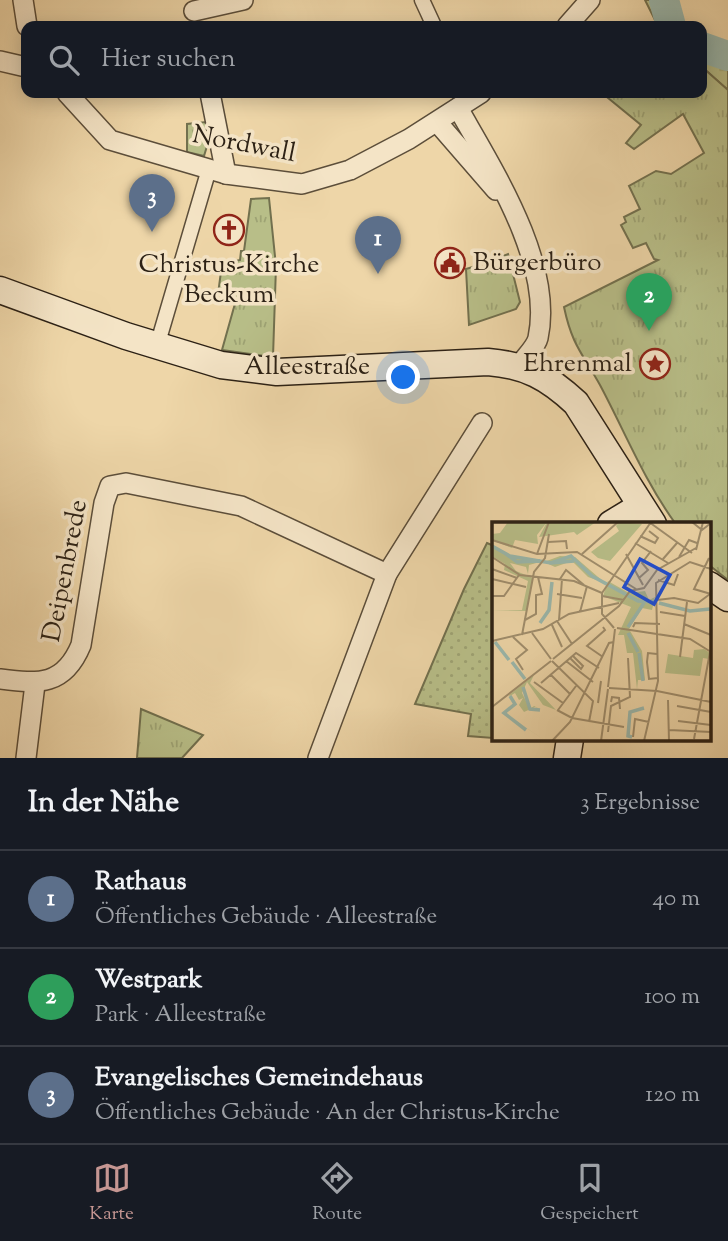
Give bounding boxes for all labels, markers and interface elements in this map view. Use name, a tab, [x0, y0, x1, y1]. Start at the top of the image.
search box	[21, 21, 707, 98]
icon: search	[45, 41, 83, 79]
text: Hier suchen	[101, 41, 236, 78]
street label: Nordwall	[189, 117, 299, 173]
pin: 3	[129, 174, 175, 232]
church icon: Christus-Kirche Beckum	[212, 213, 246, 247]
pin: 1	[355, 216, 401, 274]
place label: Bürgerbüro	[473, 245, 601, 282]
public building icon: Bürgerbüro	[433, 246, 467, 280]
place label: Christus-Kirche Beckum	[139, 247, 319, 314]
pin: 2	[626, 273, 672, 331]
place label: Ehrenmal	[523, 346, 632, 383]
place icon: Ehrenmal	[638, 347, 672, 381]
street label: Alleestraße	[244, 349, 370, 386]
your location	[386, 360, 420, 394]
street label: Deipenbrede	[34, 497, 98, 645]
inset map	[492, 522, 710, 740]
text: In der Nähe	[28, 782, 179, 825]
text: 3 Ergebnisse	[580, 787, 700, 820]
text: Rathaus	[95, 864, 186, 901]
text: 1	[47, 883, 55, 916]
text: 40 m	[653, 883, 700, 916]
text: Öffentliches Gebäude · Alleestraße	[95, 901, 437, 934]
text: Westpark	[95, 962, 202, 999]
text: 2	[46, 981, 56, 1014]
text: 100 m	[644, 981, 700, 1014]
text: Park · Alleestraße	[95, 999, 266, 1032]
text: Evangelisches Gemeindehaus	[95, 1060, 423, 1097]
text: 3	[46, 1079, 56, 1112]
text: 120 m	[645, 1079, 700, 1112]
text: Öffentliches Gebäude · An der Christus-Kirche	[95, 1097, 560, 1130]
tab: Karte	[89, 1159, 134, 1228]
tab: Route	[312, 1159, 362, 1228]
tab: Gespeichert	[540, 1159, 639, 1228]

